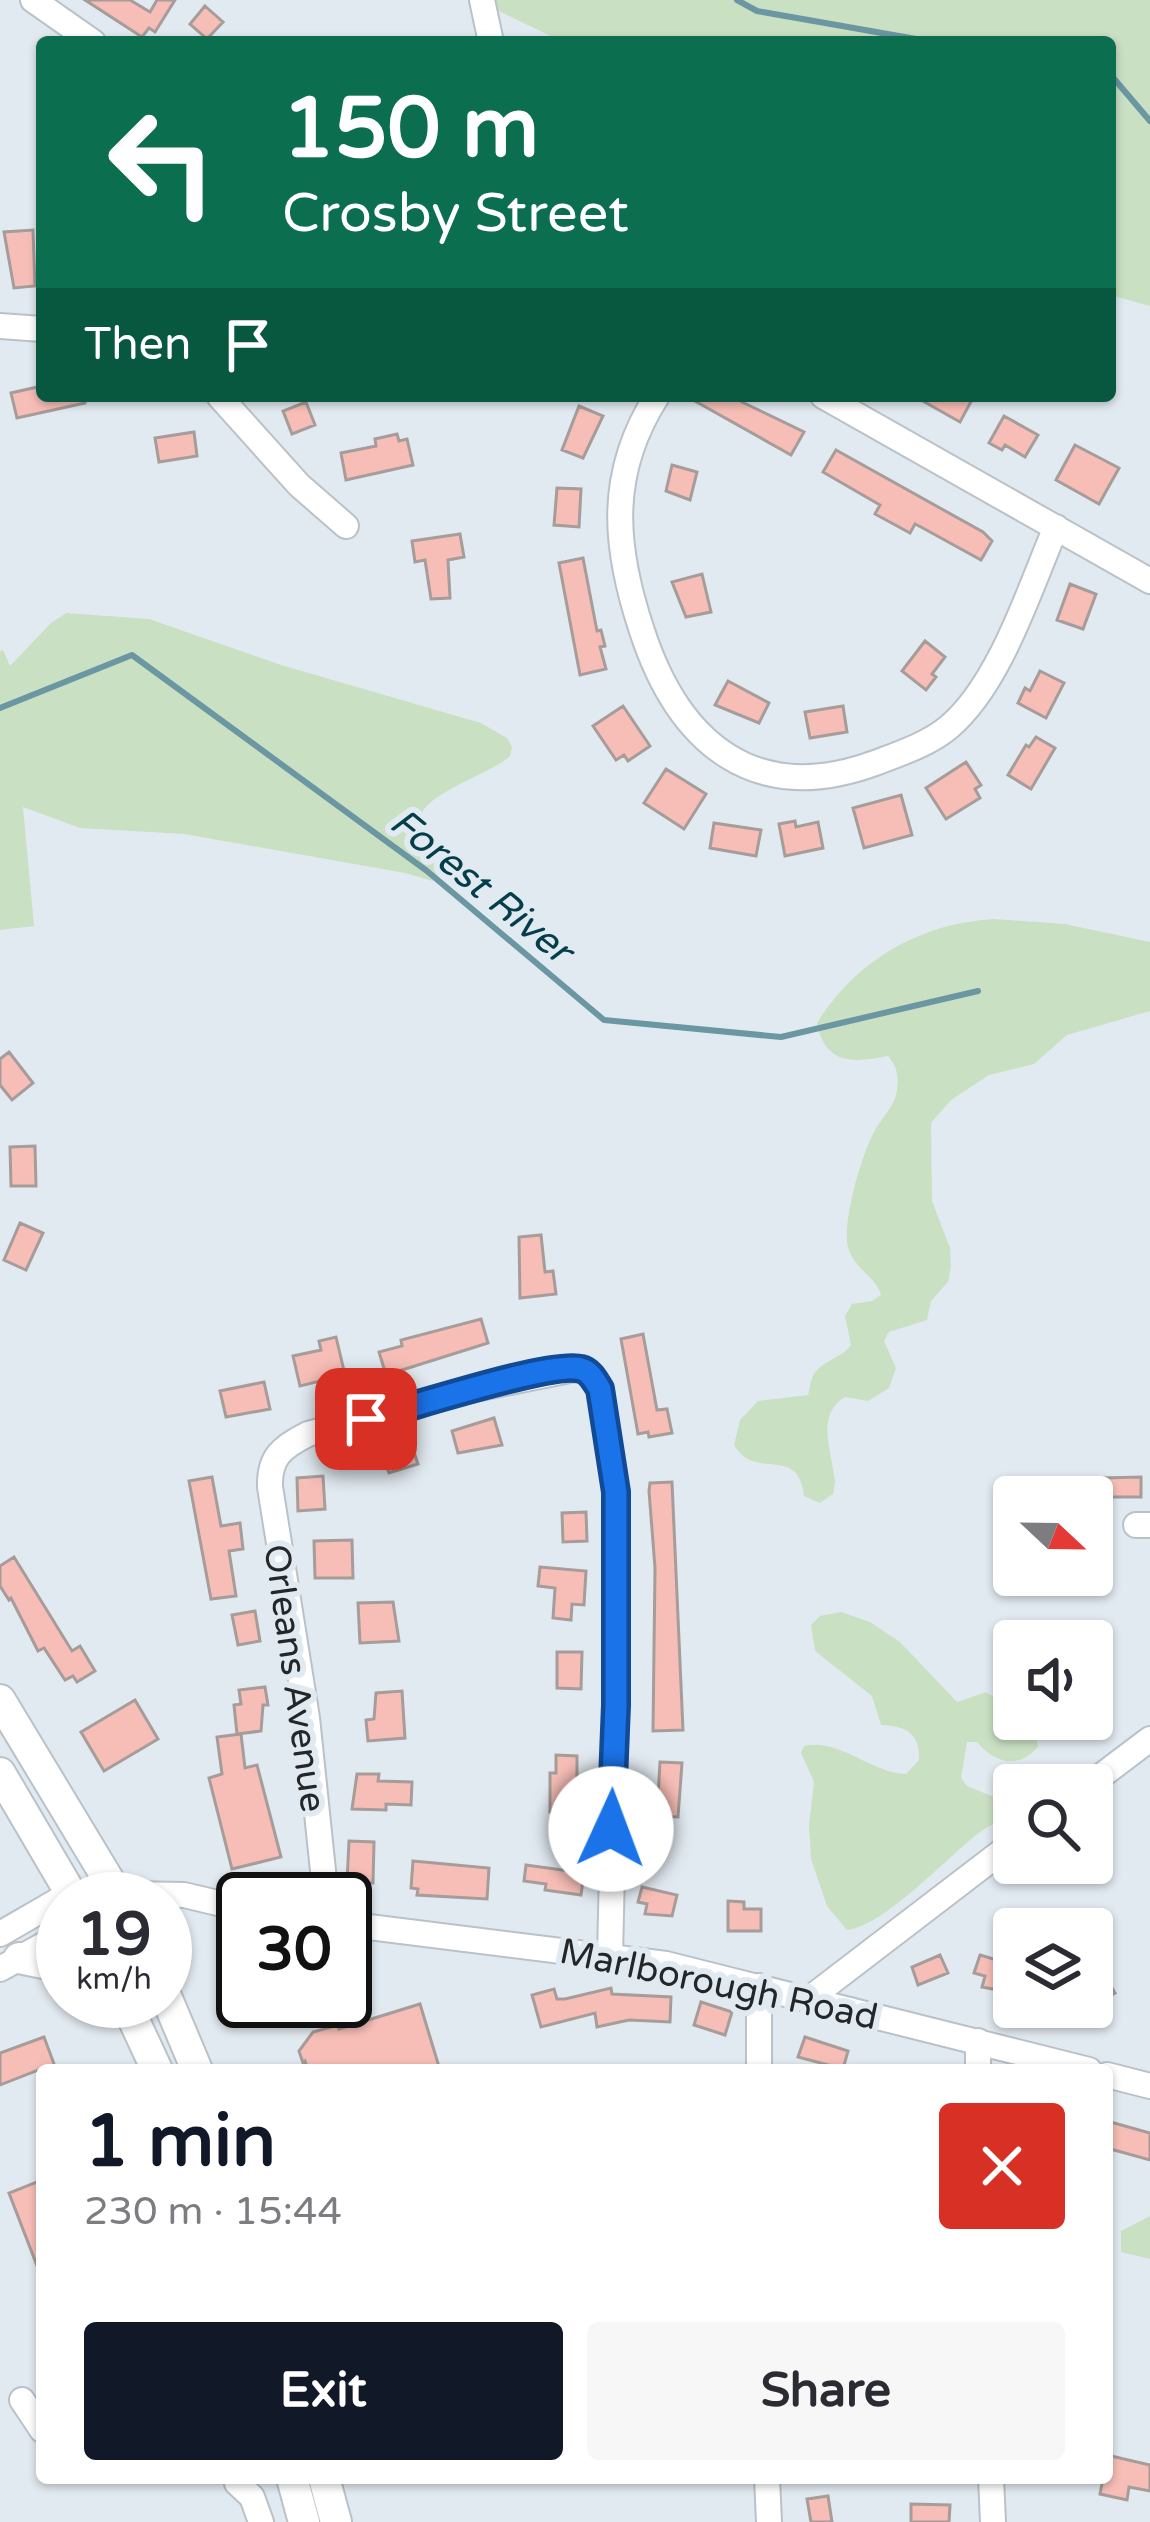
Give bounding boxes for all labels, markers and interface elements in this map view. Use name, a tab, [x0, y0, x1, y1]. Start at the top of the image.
text: 150 m	[282, 79, 539, 180]
icon: left	[84, 84, 240, 240]
text: Crosby Street	[282, 181, 629, 246]
icon: arrive	[215, 312, 281, 378]
text: Then	[84, 318, 191, 372]
water label: Forest River	[380, 798, 586, 977]
pin	[315, 1368, 417, 1470]
icon: arrive	[333, 1386, 399, 1452]
north arrow	[993, 1476, 1113, 1596]
map controls	[993, 1476, 1113, 2028]
street label: Orleans Avenue	[254, 1542, 335, 1815]
button: sound	[993, 1620, 1113, 1740]
button: search	[993, 1764, 1113, 1884]
position arrow	[548, 1766, 674, 1892]
speed limit sign: 30	[216, 1872, 372, 2028]
text: 19	[76, 1899, 152, 1971]
button: layers	[993, 1908, 1113, 2028]
street label: Marlborough Road	[556, 1930, 882, 2039]
text: km/h	[76, 1961, 152, 1998]
text: 1 min	[84, 2099, 276, 2186]
button: close	[939, 2103, 1065, 2229]
text: 230 m · 15:44	[84, 2188, 342, 2235]
button: Exit	[84, 2322, 563, 2460]
button: Share	[587, 2322, 1065, 2460]

